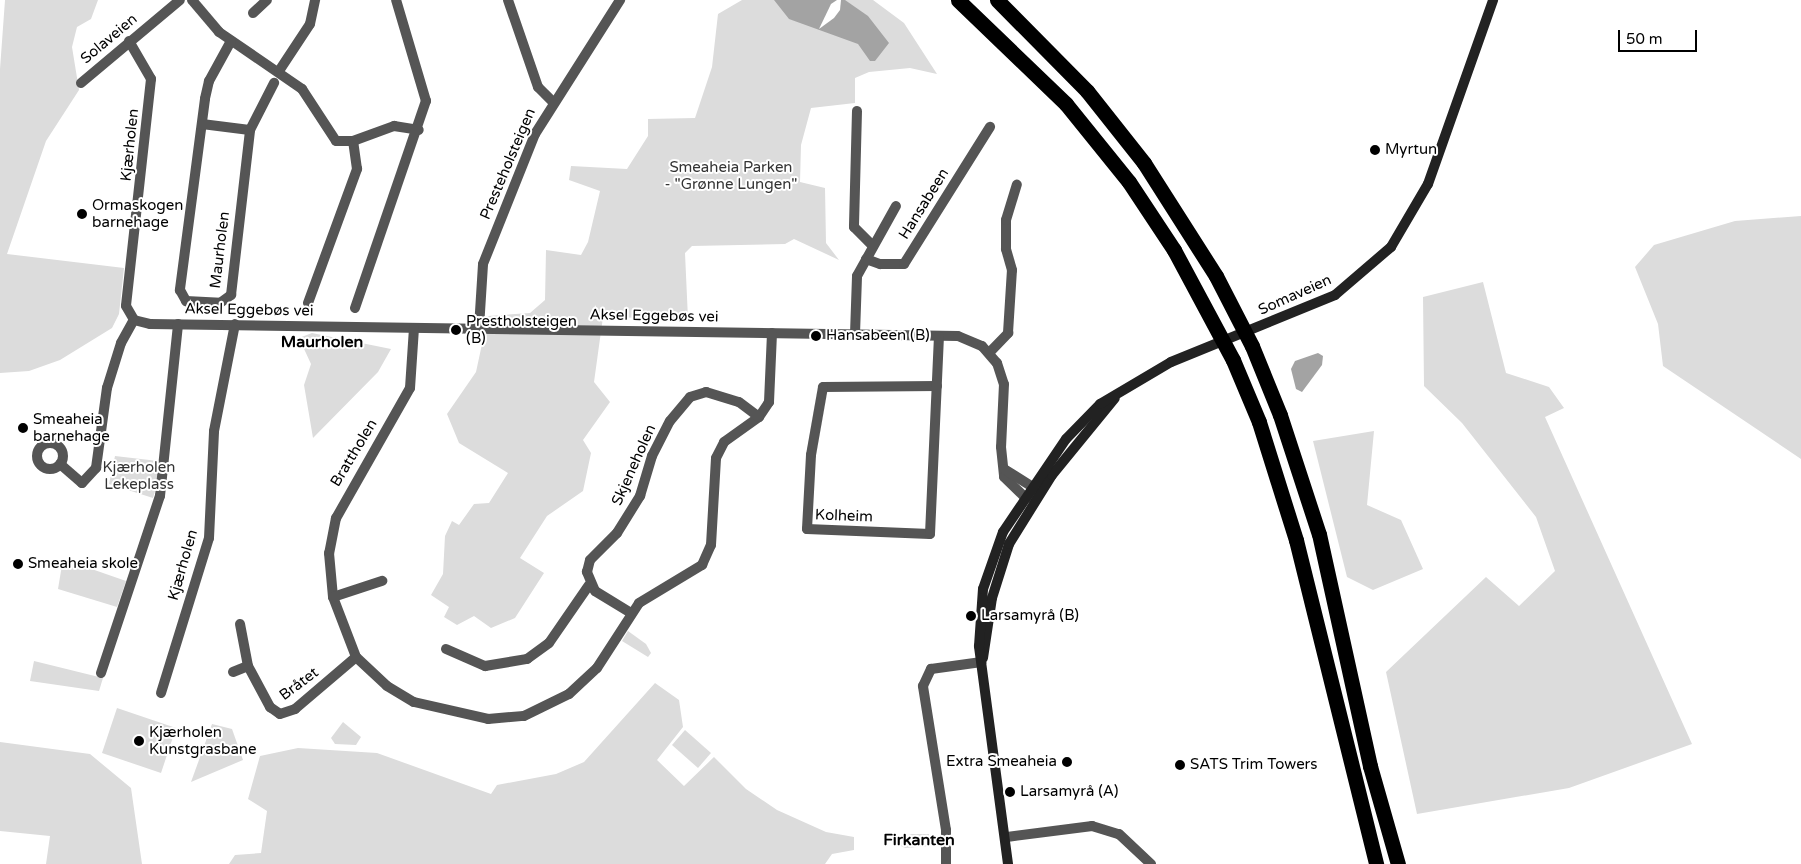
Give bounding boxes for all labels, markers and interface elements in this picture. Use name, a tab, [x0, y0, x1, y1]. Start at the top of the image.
street label: Solaveien	[77, 10, 141, 68]
scale bar	[1621, 20, 1700, 52]
text: 50 m	[1626, 30, 1663, 48]
street label: Presteholsteigen	[476, 106, 540, 222]
street label: Kjærholen	[117, 108, 143, 182]
place label: Myrtun	[1385, 141, 1437, 159]
marker: Myrtun	[1369, 144, 1381, 156]
park label: Smeaheia Parken - "Grønne Lungen"	[664, 158, 798, 193]
street label: Hansabeen	[895, 165, 953, 243]
place label: Ormaskogen barnehage	[92, 196, 183, 231]
marker: Ormaskogen barnehage	[76, 208, 88, 220]
street label: Maurholen	[206, 211, 234, 289]
street label: Somaveien	[1256, 271, 1334, 319]
street label: Aksel Eggebøs vei	[184, 300, 314, 320]
street label: Aksel Eggebøs vei	[589, 306, 719, 326]
place label: Prestholsteigen (B)	[466, 312, 577, 347]
marker: Prestholsteigen (B)	[450, 324, 462, 336]
place label: Hansabeen (B)	[826, 327, 930, 345]
marker: Hansabeen (B)	[810, 330, 822, 342]
district label: Maurholen	[281, 332, 363, 352]
place label: Smeaheia barnehage	[33, 410, 110, 445]
street label: Brattholen	[327, 416, 381, 490]
marker: Smeaheia barnehage	[17, 422, 29, 434]
street label: Skjeneholen	[608, 422, 660, 508]
park label: Kjærholen Lekeplass	[103, 458, 175, 493]
street label: Kolheim	[815, 506, 873, 526]
street label: Kjærholen	[164, 527, 202, 603]
place label: Smeaheia skole	[28, 555, 138, 573]
marker: Smeaheia skole	[12, 558, 24, 570]
place label: Larsamyrå (B)	[981, 607, 1079, 625]
marker: Larsamyrå (B)	[965, 610, 977, 622]
street label: Bråtet	[276, 664, 322, 704]
place label: Kjærholen Kunstgrasbane	[149, 723, 256, 758]
marker: Kjærholen Kunstgrasbane	[133, 735, 145, 747]
place label: Extra Smeaheia	[946, 753, 1057, 771]
marker: Extra Smeaheia	[1061, 756, 1073, 768]
place label: SATS Trim Towers	[1190, 756, 1318, 774]
marker: SATS Trim Towers	[1174, 759, 1186, 771]
place label: Larsamyrå (A)	[1020, 783, 1118, 801]
marker: Larsamyrå (A)	[1004, 786, 1016, 798]
district label: Firkanten	[883, 830, 955, 850]

